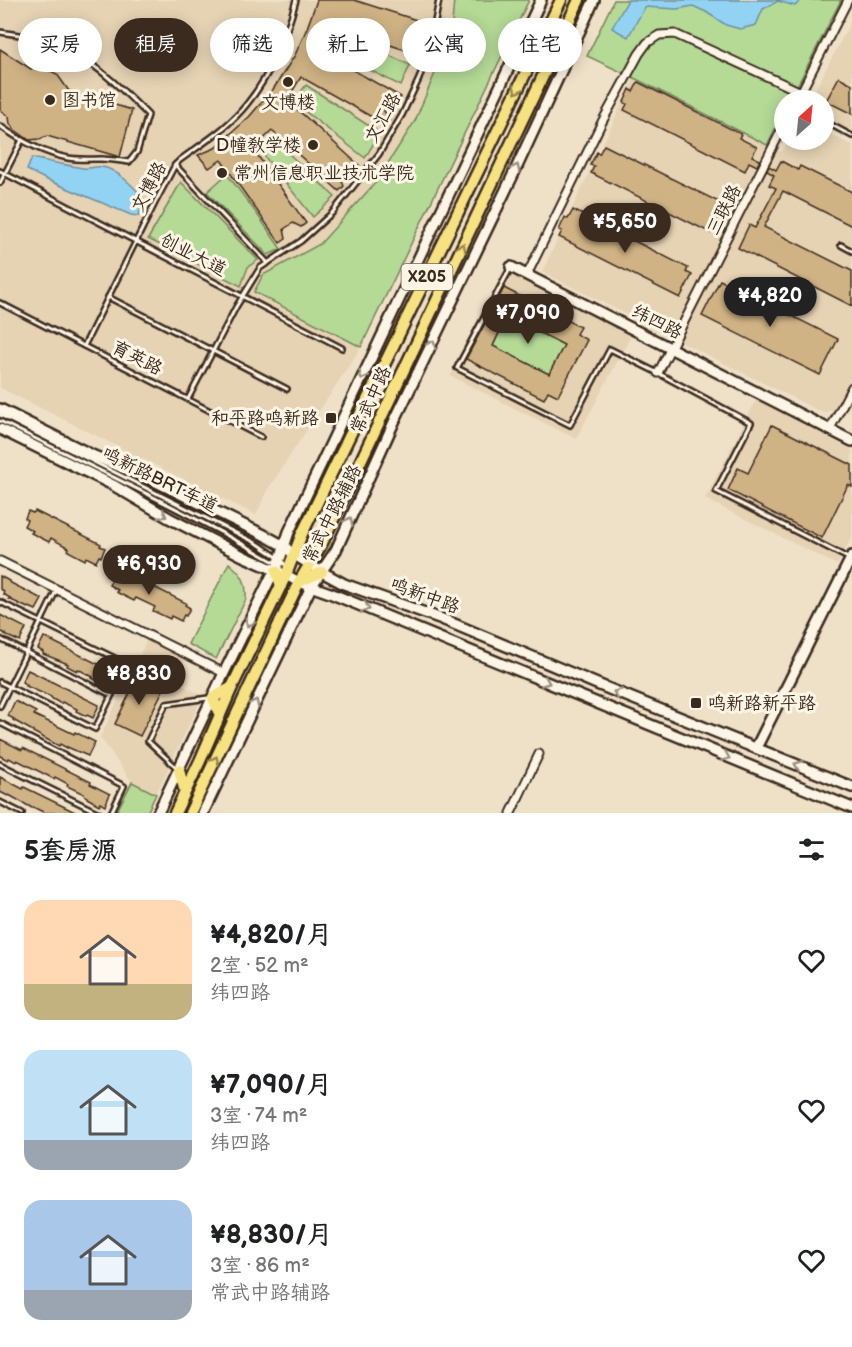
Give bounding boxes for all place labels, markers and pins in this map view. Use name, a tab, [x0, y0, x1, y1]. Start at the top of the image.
marker: 文博楼	[281, 75, 295, 89]
place label: 图书馆	[62, 90, 116, 111]
place label: 文博楼	[261, 92, 315, 113]
marker: 图书馆	[43, 93, 57, 107]
place label: D幢教学楼	[216, 135, 301, 156]
marker: D幢教学楼	[306, 138, 320, 152]
place label: 常州信息职业技术学院	[234, 163, 414, 184]
marker: 常州信息职业技术学院	[215, 166, 229, 180]
pin: ¥5,650	[576, 203, 674, 254]
pin: ¥4,820	[721, 277, 819, 328]
pin: ¥7,090	[479, 294, 577, 345]
place label: 和平路鸣新路	[211, 408, 319, 429]
marker: 和平路鸣新路	[324, 411, 338, 425]
pin: ¥6,930	[100, 545, 198, 596]
pin: ¥8,830	[90, 655, 188, 706]
place label: 鸣新路新平路	[708, 693, 816, 714]
marker: 鸣新路新平路	[689, 696, 703, 710]

